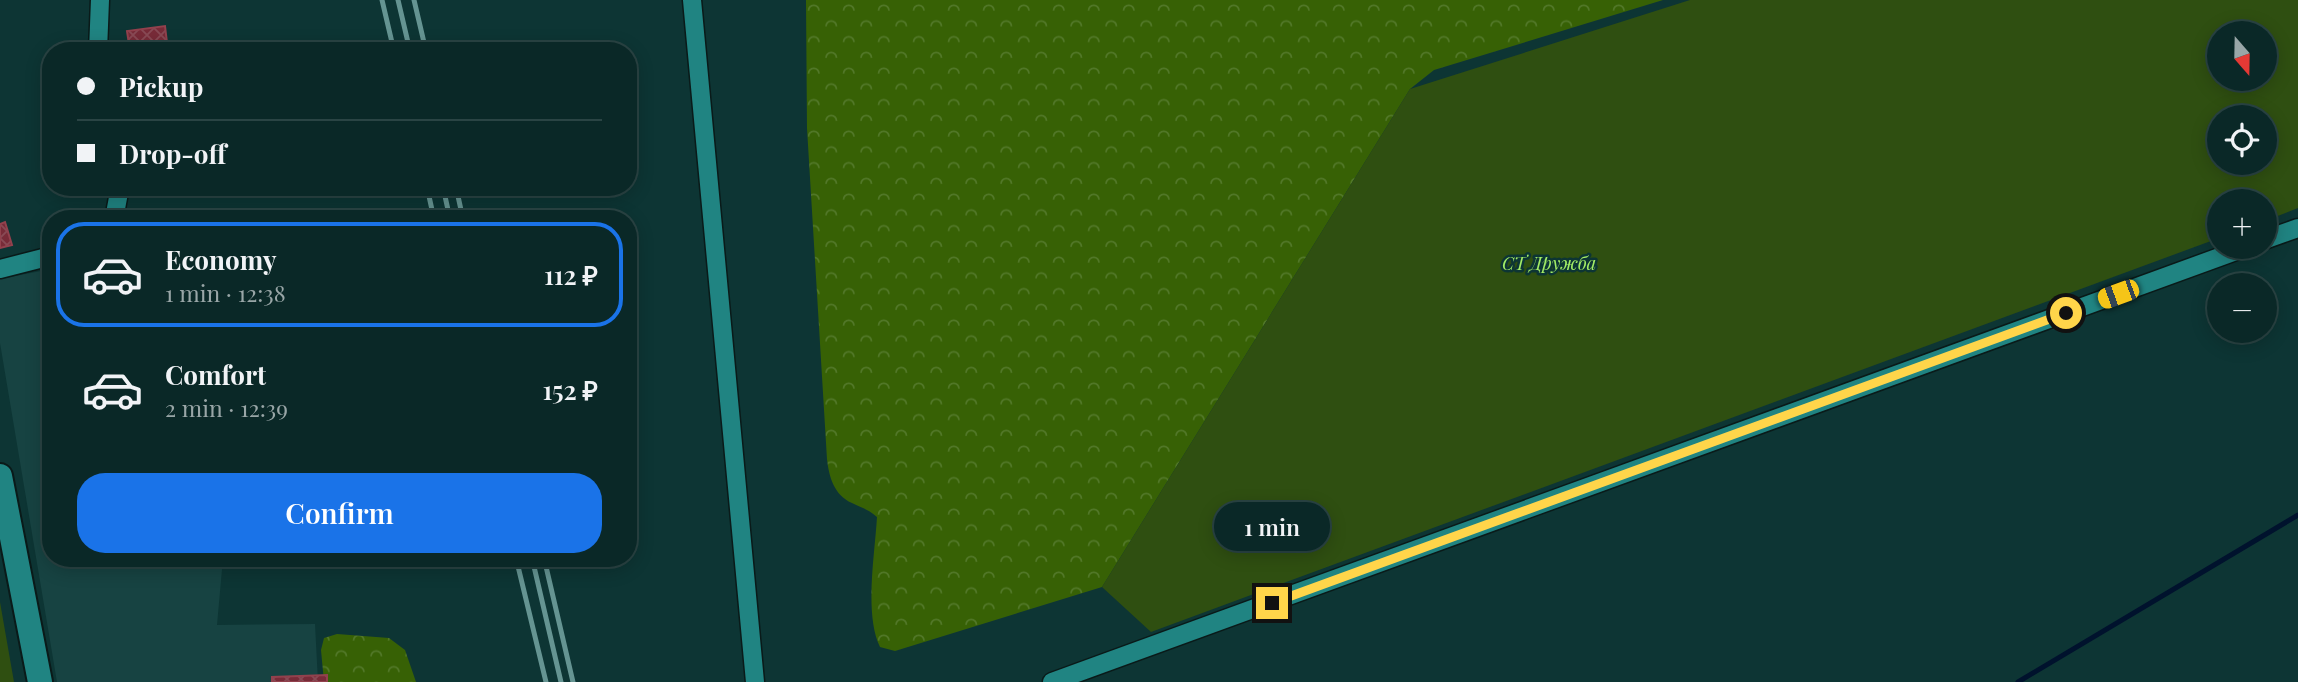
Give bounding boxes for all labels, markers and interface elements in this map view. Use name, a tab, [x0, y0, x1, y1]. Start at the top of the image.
north arrow	[2207, 21, 2277, 91]
map controls	[2207, 21, 2277, 343]
text: Pickup	[119, 69, 203, 104]
button: locate	[2207, 105, 2277, 175]
text: Drop-off	[119, 136, 226, 171]
button: +	[2207, 189, 2277, 259]
text: Economy	[165, 242, 276, 277]
icon: car	[81, 243, 144, 306]
park label: СТ Дружба	[1502, 251, 1596, 275]
text: 112 ₽	[544, 257, 598, 292]
button: −	[2207, 273, 2277, 343]
text: 1 min · 12:38	[165, 277, 286, 308]
car	[2095, 277, 2142, 311]
route start	[2050, 297, 2082, 329]
text: Comfort	[165, 357, 266, 392]
icon: car	[81, 358, 144, 421]
text: 152 ₽	[542, 372, 598, 407]
text: 2 min · 12:39	[165, 392, 288, 423]
button: Confirm	[77, 473, 602, 553]
callout: 1 min	[1214, 502, 1330, 550]
text: 1 min	[1244, 511, 1300, 542]
route end	[1256, 587, 1288, 619]

